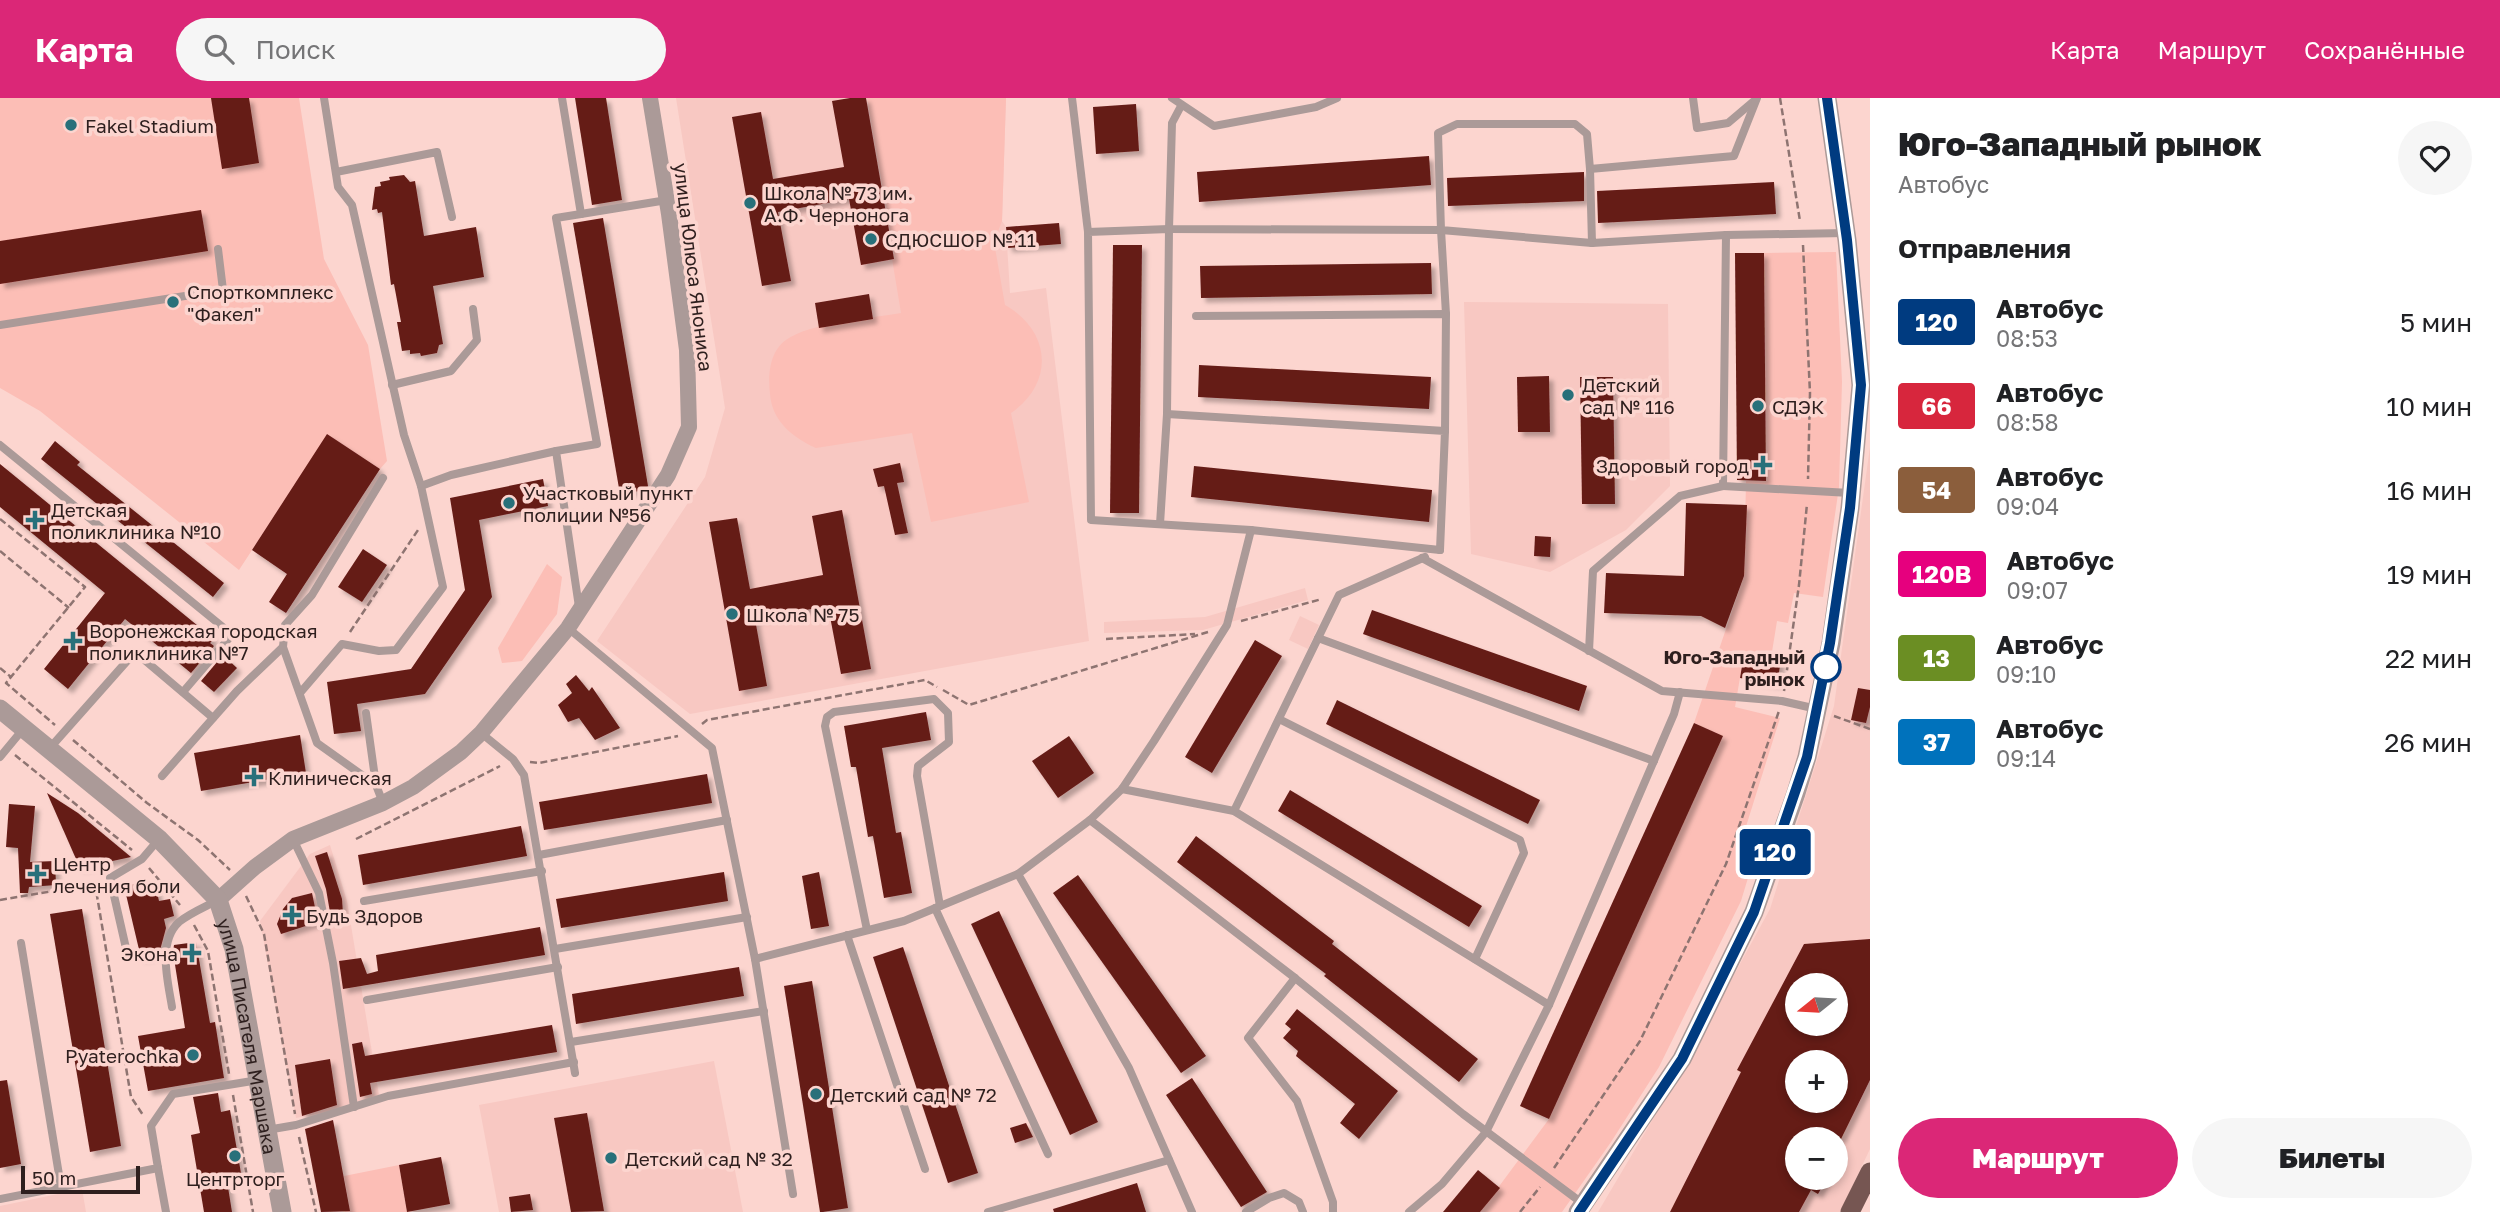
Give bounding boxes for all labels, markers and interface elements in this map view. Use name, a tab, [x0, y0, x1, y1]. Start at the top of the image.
search box	[176, 18, 666, 81]
text: Карта	[35, 30, 134, 69]
icon: search	[200, 30, 238, 68]
text: Поиск	[256, 34, 336, 65]
text: Карта	[2050, 35, 2120, 64]
text: Маршрут	[2158, 35, 2266, 64]
text: Сохранённые	[2304, 35, 2465, 64]
place label: Fakel Stadium	[85, 114, 214, 137]
marker: Fakel Stadium	[63, 117, 79, 133]
button: heart	[2398, 121, 2472, 195]
text: Юго-Западный рынок	[1898, 124, 2262, 163]
street label: улица Юлюса Янониса	[670, 161, 718, 373]
text: Автобус	[1898, 170, 1989, 198]
place label: Школа № 73 им. А.Ф. Чернонога	[764, 181, 913, 226]
marker: Школа № 73 им. А.Ф. Чернонога	[742, 195, 758, 211]
place label: СДЮСШОР № 11	[885, 228, 1036, 251]
marker: СДЮСШОР № 11	[863, 231, 879, 247]
text: Отправления	[1898, 233, 2071, 264]
place label: Спорткомплекс "Факел"	[187, 280, 334, 325]
text: Автобус	[1996, 293, 2103, 324]
marker: Спорткомплекс "Факел"	[165, 294, 181, 310]
text: 120	[1915, 307, 1958, 336]
text: 5 мин	[2400, 307, 2472, 338]
text: 08:53	[1996, 324, 2058, 352]
place label: Детский сад № 116	[1582, 373, 1675, 418]
text: Автобус	[1996, 377, 2103, 408]
marker: Детский сад № 116	[1560, 387, 1576, 403]
text: 66	[1921, 391, 1952, 420]
text: 10 мин	[2386, 391, 2472, 422]
place label: СДЭК	[1772, 395, 1824, 418]
marker: СДЭК	[1750, 398, 1766, 414]
text: 08:58	[1996, 408, 2059, 436]
place label: Здоровый город	[1596, 454, 1749, 477]
marker: Здоровый город	[1755, 457, 1771, 473]
text: Автобус	[1996, 461, 2103, 492]
text: 54	[1922, 475, 1951, 504]
text: 16 мин	[2387, 475, 2472, 506]
place label: Участковый пункт полиции №56	[523, 481, 693, 526]
text: 09:04	[1996, 492, 2059, 520]
marker: Участковый пункт полиции №56	[501, 495, 517, 511]
place label: Детская поликлиника №10	[51, 498, 222, 543]
marker: Детская поликлиника №10	[25, 510, 45, 530]
text: Автобус	[2007, 545, 2114, 576]
text: 120В	[1912, 559, 1972, 588]
text: 19 мин	[2387, 559, 2472, 590]
text: 09:07	[2007, 576, 2068, 604]
place label: Школа № 75	[746, 603, 859, 626]
marker: Школа № 75	[724, 606, 740, 622]
place label: Воронежская городская поликлиника №7	[89, 619, 318, 664]
text: Автобус	[1996, 629, 2103, 660]
marker: Воронежская городская поликлиника №7	[63, 631, 83, 651]
text: 13	[1923, 643, 1950, 672]
text: 22 мин	[2385, 643, 2472, 674]
place label: Юго-Западный рынок	[1663, 645, 1805, 690]
marker: Юго-Западный рынок	[1811, 652, 1841, 682]
text: 09:10	[1996, 660, 2057, 688]
text: Автобус	[1996, 713, 2103, 744]
text: 37	[1923, 727, 1950, 756]
text: 26 мин	[2384, 727, 2472, 758]
text: 09:14	[1996, 744, 2056, 772]
place label: Клиническая	[268, 766, 392, 789]
marker: Клиническая	[246, 769, 262, 785]
line badge: 120	[1735, 829, 1815, 875]
text: 120	[1754, 837, 1796, 866]
place label: Центр лечения боли	[53, 852, 181, 897]
marker: Центр лечения боли	[27, 864, 47, 884]
place label: Будь Здоров	[306, 904, 423, 927]
marker: Будь Здоров	[284, 907, 300, 923]
street label: улица Писателя Маршака	[213, 915, 283, 1156]
place label: Экона	[121, 942, 178, 965]
marker: Экона	[184, 945, 200, 961]
north arrow	[1785, 973, 1848, 1036]
map controls	[1785, 973, 1848, 1190]
place label: Pyaterochka	[65, 1044, 179, 1067]
marker: Pyaterochka	[185, 1047, 201, 1063]
button: +	[1785, 1050, 1848, 1113]
place label: Детский сад № 72	[830, 1083, 997, 1106]
marker: Детский сад № 72	[808, 1086, 824, 1102]
button: Маршрут	[1898, 1118, 2178, 1198]
button: Билеты	[2192, 1118, 2472, 1198]
button: −	[1785, 1127, 1848, 1190]
place label: Детский сад № 32	[625, 1147, 793, 1170]
marker: Центрторг	[227, 1148, 243, 1164]
marker: Детский сад № 32	[603, 1150, 619, 1166]
scale bar	[21, 1163, 140, 1195]
text: 50 m	[32, 1166, 76, 1189]
place label: Центрторг	[186, 1167, 285, 1190]

